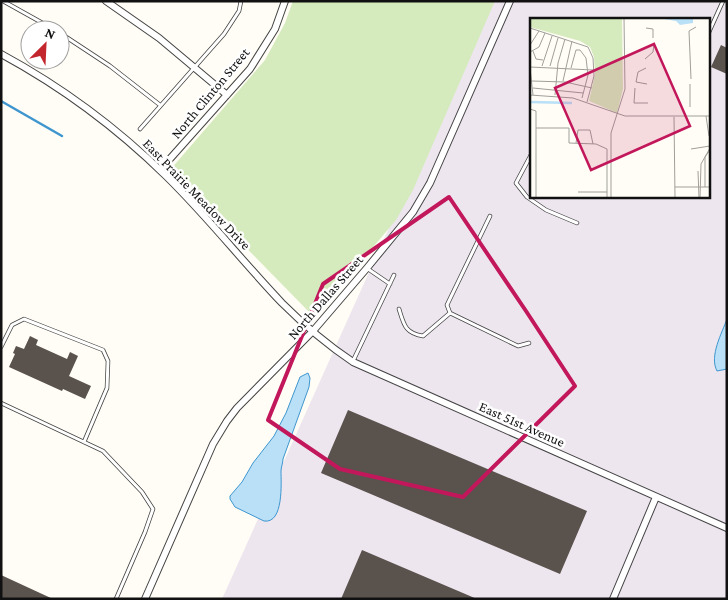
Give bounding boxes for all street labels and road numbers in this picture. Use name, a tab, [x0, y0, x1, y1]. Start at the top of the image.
street label: North Clinton Street	[167, 44, 253, 142]
street label: East Prairie Meadow Drive	[140, 135, 254, 253]
street label: North Dallas Street	[284, 251, 366, 342]
street label: East 51st Avenue	[477, 398, 567, 450]

